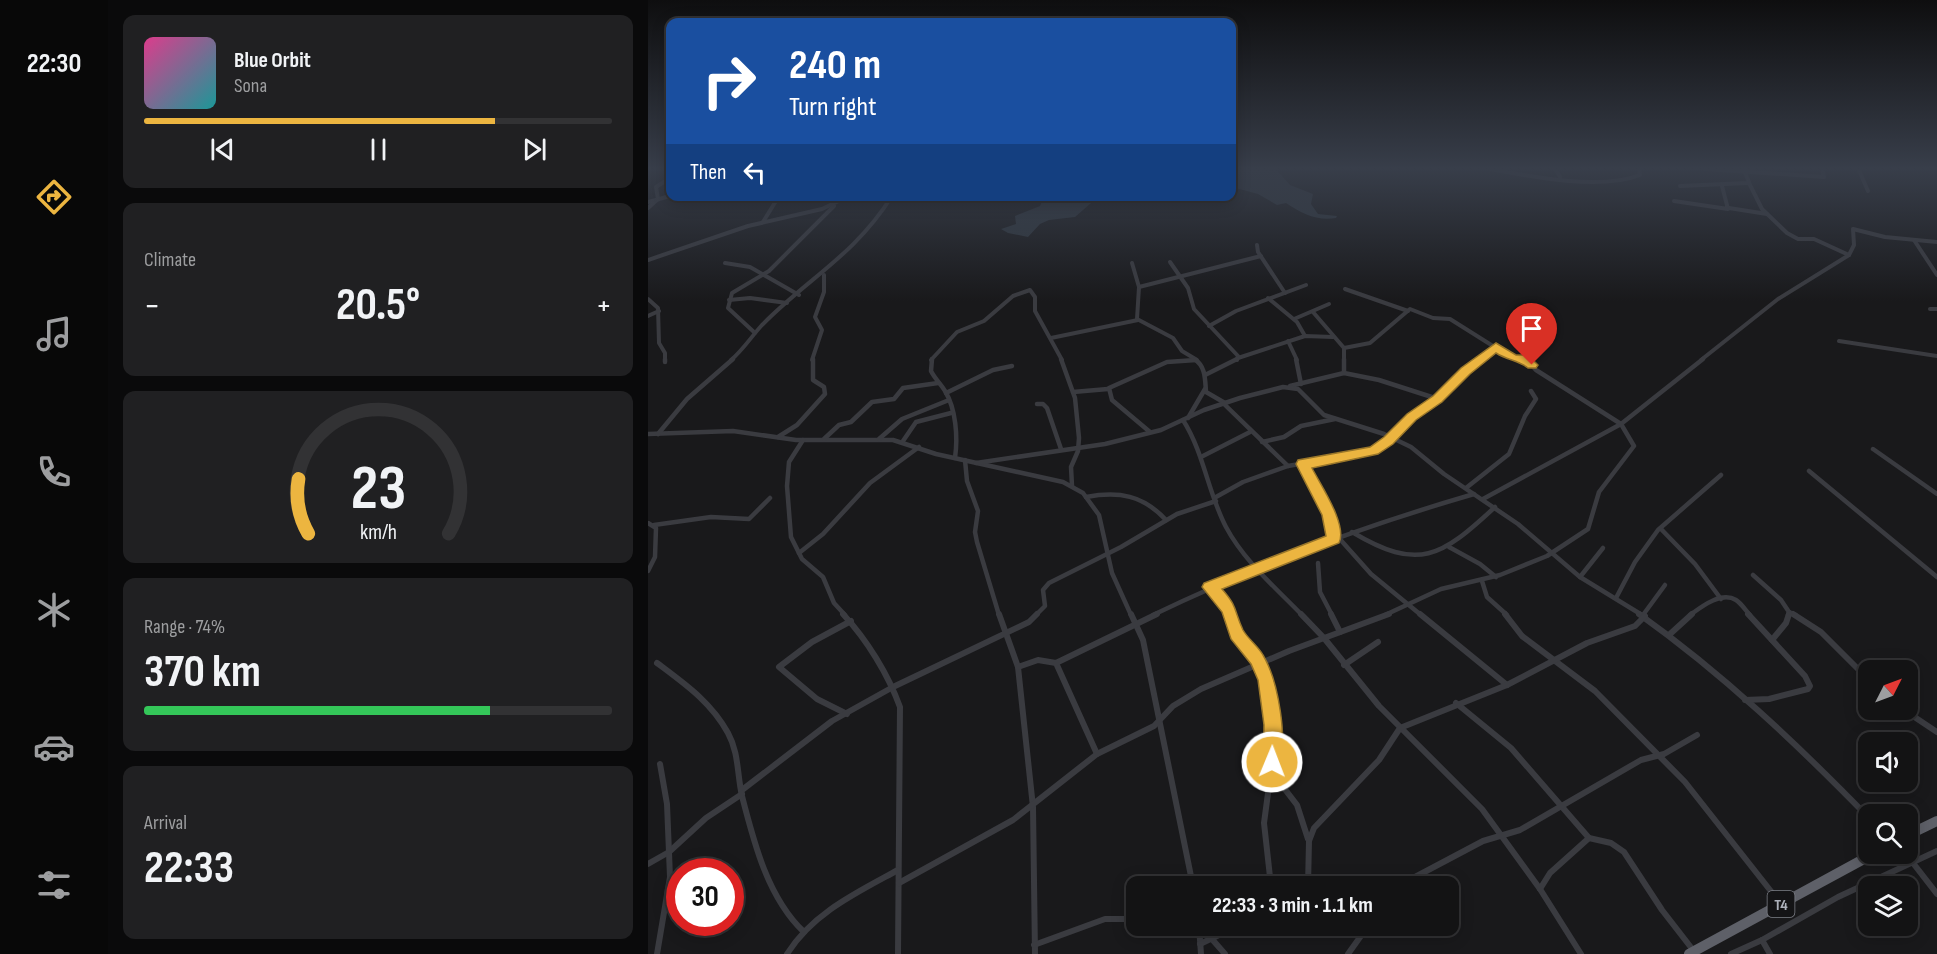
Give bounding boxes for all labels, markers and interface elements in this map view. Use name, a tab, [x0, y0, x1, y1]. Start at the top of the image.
text: 240 m	[789, 40, 881, 91]
icon: right	[690, 42, 768, 120]
text: Blue Orbit	[234, 47, 311, 74]
text: 22:30	[27, 48, 81, 80]
text: Sona	[234, 74, 267, 98]
text: Turn right	[789, 91, 876, 123]
icon: previous	[206, 133, 239, 166]
icon: pause	[362, 133, 395, 166]
icon: next	[518, 133, 551, 166]
icon: left	[738, 156, 771, 189]
text: Then	[690, 159, 726, 186]
icon: directions	[33, 176, 75, 218]
text: Climate	[144, 248, 196, 272]
text: 20.5°	[336, 278, 420, 333]
text: −	[144, 286, 160, 326]
text: +	[596, 286, 612, 326]
pin	[1506, 303, 1557, 365]
icon: arrive	[1515, 312, 1548, 345]
icon: music	[33, 313, 75, 355]
icon: phone	[33, 451, 75, 493]
text: 23	[350, 452, 406, 527]
text: km/h	[359, 520, 397, 545]
icon: climate	[33, 589, 75, 631]
text: Range · 74%	[144, 615, 225, 639]
text: 370 km	[144, 645, 261, 700]
north arrow	[1858, 660, 1918, 720]
map controls	[1858, 660, 1918, 936]
icon: car	[33, 726, 75, 768]
position arrow	[1240, 730, 1304, 794]
button: sound	[1858, 732, 1918, 792]
button: search	[1858, 804, 1918, 864]
text: Arrival	[144, 811, 187, 835]
text: 22:33	[144, 841, 234, 896]
speed limit sign: 30	[666, 858, 744, 936]
icon: filters	[33, 864, 75, 906]
button: layers	[1858, 876, 1918, 936]
road number: T4	[1768, 891, 1794, 917]
text: 22:33 · 3 min · 1.1 km	[1212, 892, 1373, 919]

